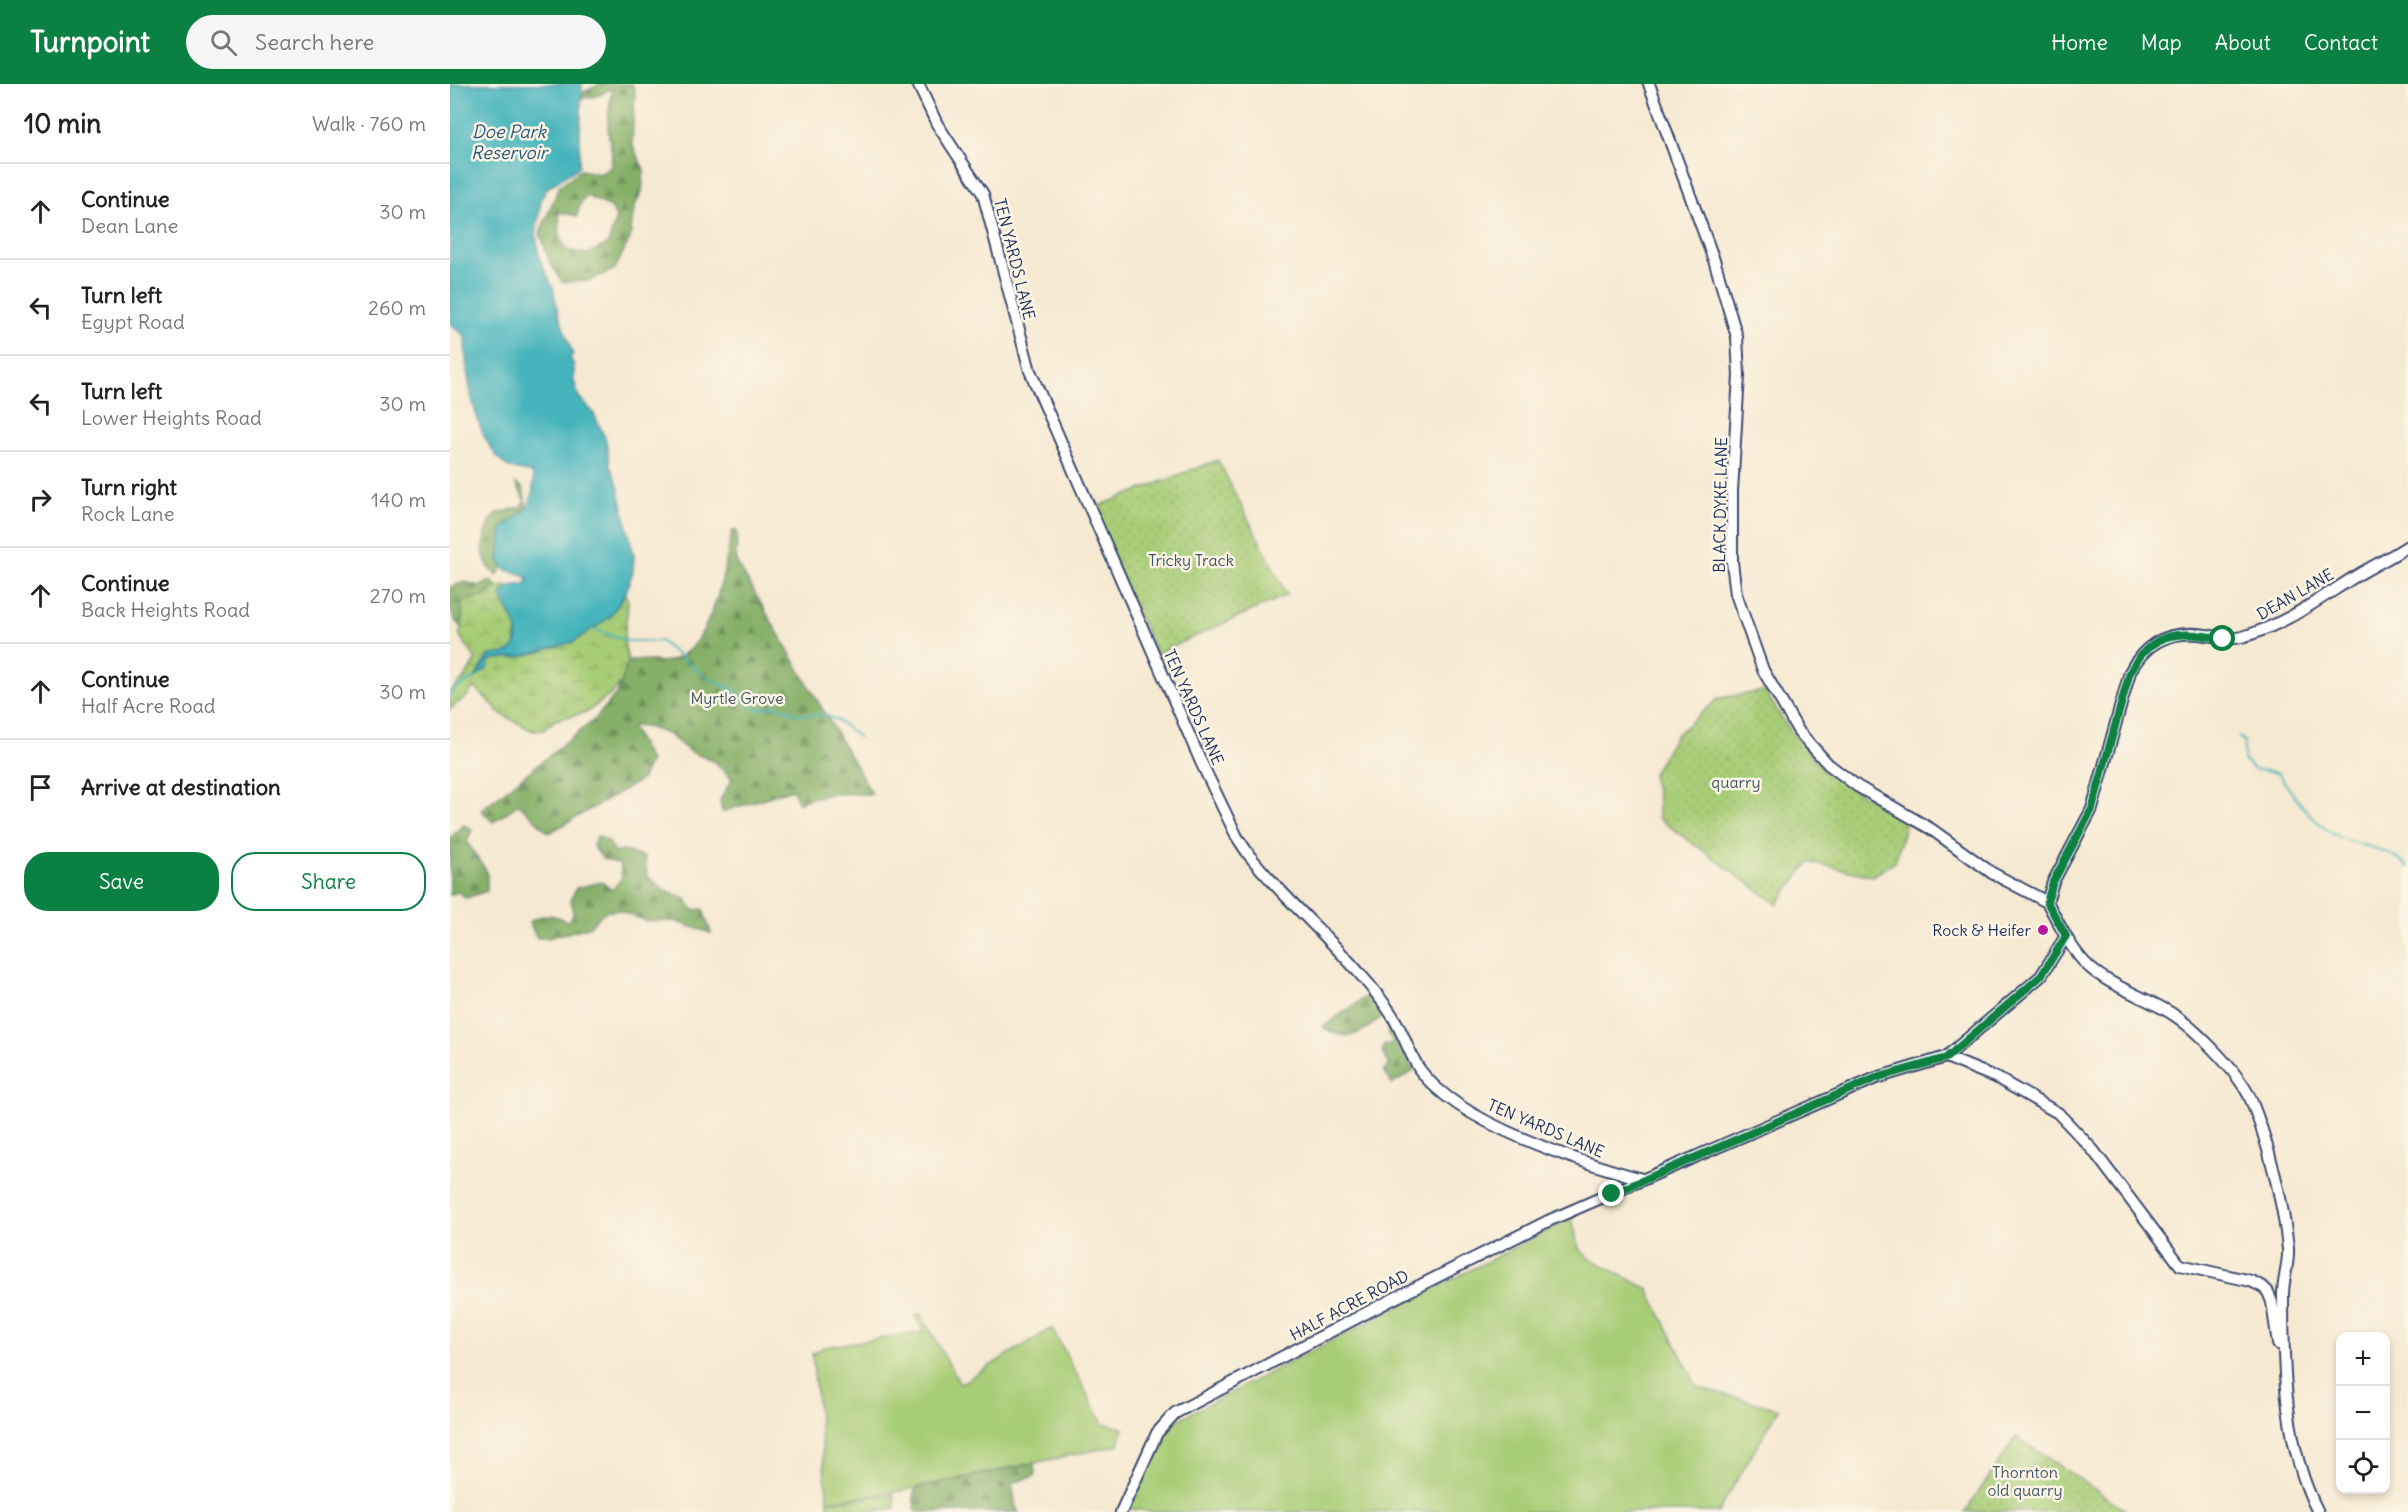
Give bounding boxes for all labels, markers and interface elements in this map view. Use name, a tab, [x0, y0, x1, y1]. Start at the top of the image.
search box	[186, 15, 606, 69]
text: Turnpoint	[30, 24, 150, 60]
icon: search	[207, 26, 240, 59]
text: Search here	[255, 28, 374, 56]
text: Home	[2051, 29, 2108, 56]
text: Map	[2141, 29, 2182, 56]
text: About	[2215, 29, 2271, 56]
text: Contact	[2304, 29, 2378, 56]
text: 10 min	[24, 107, 101, 140]
text: Walk · 760 m	[312, 111, 426, 136]
water label: Doe Park Reservoir	[471, 120, 550, 164]
text: Continue	[81, 185, 170, 213]
icon: ahead	[24, 195, 57, 228]
street label: TEN YARDS LANE	[990, 196, 1040, 322]
text: 30 m	[379, 199, 426, 224]
text: Dean Lane	[81, 213, 178, 238]
text: Turn left	[81, 281, 162, 309]
icon: left	[24, 291, 57, 324]
text: 260 m	[368, 295, 426, 320]
text: Egypt Road	[81, 309, 185, 334]
text: Turn left	[81, 377, 162, 405]
icon: left	[24, 387, 57, 420]
text: 30 m	[379, 391, 426, 416]
text: Lower Heights Road	[81, 405, 262, 430]
street label: BLACK DYKE LANE	[1709, 437, 1731, 573]
text: Turn right	[81, 473, 177, 501]
icon: right	[24, 483, 57, 516]
text: 140 m	[371, 487, 426, 512]
text: Rock Lane	[81, 501, 174, 526]
park label: Tricky Track	[1148, 550, 1234, 570]
street label: DEAN LANE	[2253, 564, 2337, 624]
text: Continue	[81, 569, 170, 597]
icon: ahead	[24, 579, 57, 612]
text: 270 m	[370, 583, 426, 608]
text: Back Heights Road	[81, 597, 250, 622]
route start	[2209, 625, 2235, 651]
street label: TEN YARDS LANE	[1159, 646, 1229, 768]
text: Continue	[81, 665, 170, 693]
icon: ahead	[24, 675, 57, 708]
text: 30 m	[379, 679, 426, 704]
park label: Myrtle Grove	[690, 688, 784, 708]
text: Half Acre Road	[81, 693, 216, 718]
icon: arrive	[24, 771, 57, 804]
park label: quarry	[1711, 772, 1761, 792]
text: Arrive at destination	[81, 773, 281, 801]
button: Save	[24, 852, 219, 911]
button: Share	[231, 852, 426, 911]
place label: Rock & Heifer	[1932, 920, 2031, 940]
marker: Rock & Heifer	[2036, 923, 2050, 937]
street label: TEN YARDS LANE	[1485, 1094, 1607, 1162]
route end	[1598, 1180, 1624, 1206]
street label: HALF ACRE ROAD	[1286, 1265, 1412, 1345]
map controls	[2336, 1332, 2390, 1494]
button: +	[2336, 1332, 2390, 1386]
button: −	[2336, 1386, 2390, 1440]
button: locate	[2336, 1440, 2390, 1494]
park label: Thornton old quarry	[1987, 1462, 2063, 1500]

